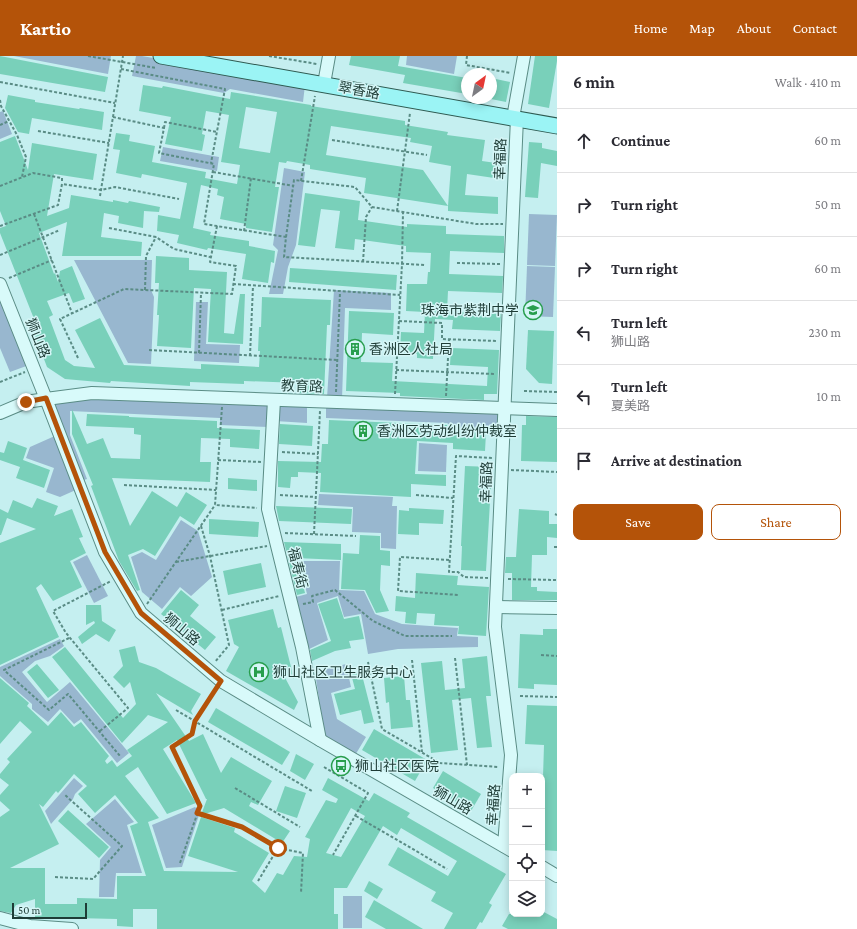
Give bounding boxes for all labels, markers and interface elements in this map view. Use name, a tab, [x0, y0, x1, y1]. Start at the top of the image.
text: Kartio	[20, 18, 71, 39]
text: Home	[634, 20, 667, 36]
text: Map	[689, 20, 715, 36]
text: About	[737, 20, 771, 36]
text: Contact	[793, 20, 837, 36]
north arrow	[461, 68, 497, 104]
text: 6 min	[573, 73, 615, 92]
text: Walk · 410 m	[775, 75, 841, 90]
street label: 翠香路	[337, 78, 381, 102]
icon: ahead	[573, 130, 595, 152]
text: Continue	[611, 133, 670, 149]
text: 60 m	[814, 133, 841, 148]
street label: 幸福路	[491, 138, 509, 180]
icon: right	[573, 194, 595, 216]
text: Turn right	[611, 197, 678, 213]
text: 50 m	[815, 197, 841, 212]
icon: right	[573, 258, 595, 280]
text: Turn right	[611, 261, 678, 277]
text: 60 m	[814, 261, 841, 276]
school or university icon: 珠海市紫荆中学	[522, 299, 544, 321]
place label: 珠海市紫荆中学	[421, 302, 519, 318]
text: Turn left	[611, 315, 667, 331]
street label: 狮山路	[23, 316, 53, 360]
icon: left	[573, 322, 595, 344]
text: 230 m	[808, 325, 841, 340]
text: 狮山路	[611, 334, 650, 349]
building icon: 香洲区人社局	[344, 338, 366, 360]
place label: 香洲区人社局	[369, 341, 453, 357]
street label: 教育路	[281, 377, 323, 395]
text: Turn left	[611, 379, 667, 395]
icon: left	[573, 386, 595, 408]
text: 10 m	[816, 389, 841, 404]
route end	[17, 393, 35, 411]
text: 夏美路	[611, 398, 650, 413]
building icon: 香洲区劳动纠纷仲裁室	[352, 420, 374, 442]
place label: 香洲区劳动纠纷仲裁室	[377, 423, 517, 439]
icon: arrive	[573, 450, 595, 472]
text: Arrive at destination	[611, 453, 742, 469]
street label: 幸福路	[477, 461, 495, 503]
button: Save	[573, 504, 703, 540]
button: Share	[711, 504, 841, 540]
street label: 福寿街	[285, 546, 311, 590]
street label: 狮山路	[161, 609, 203, 649]
hospital icon: 狮山社区卫生服务中心	[248, 661, 270, 683]
place label: 狮山社区卫生服务中心	[273, 664, 413, 680]
bus stop icon: 狮山社区医院	[330, 755, 352, 777]
place label: 狮山社区医院	[355, 758, 439, 774]
map controls	[509, 773, 545, 917]
button: +	[509, 773, 545, 809]
street label: 狮山路	[431, 783, 475, 817]
street label: 幸福路	[484, 783, 502, 827]
button: −	[509, 809, 545, 845]
route start	[269, 839, 287, 857]
button: locate	[509, 845, 545, 881]
button: layers	[509, 881, 545, 917]
scale bar	[12, 901, 87, 920]
text: 50 m	[18, 904, 40, 916]

